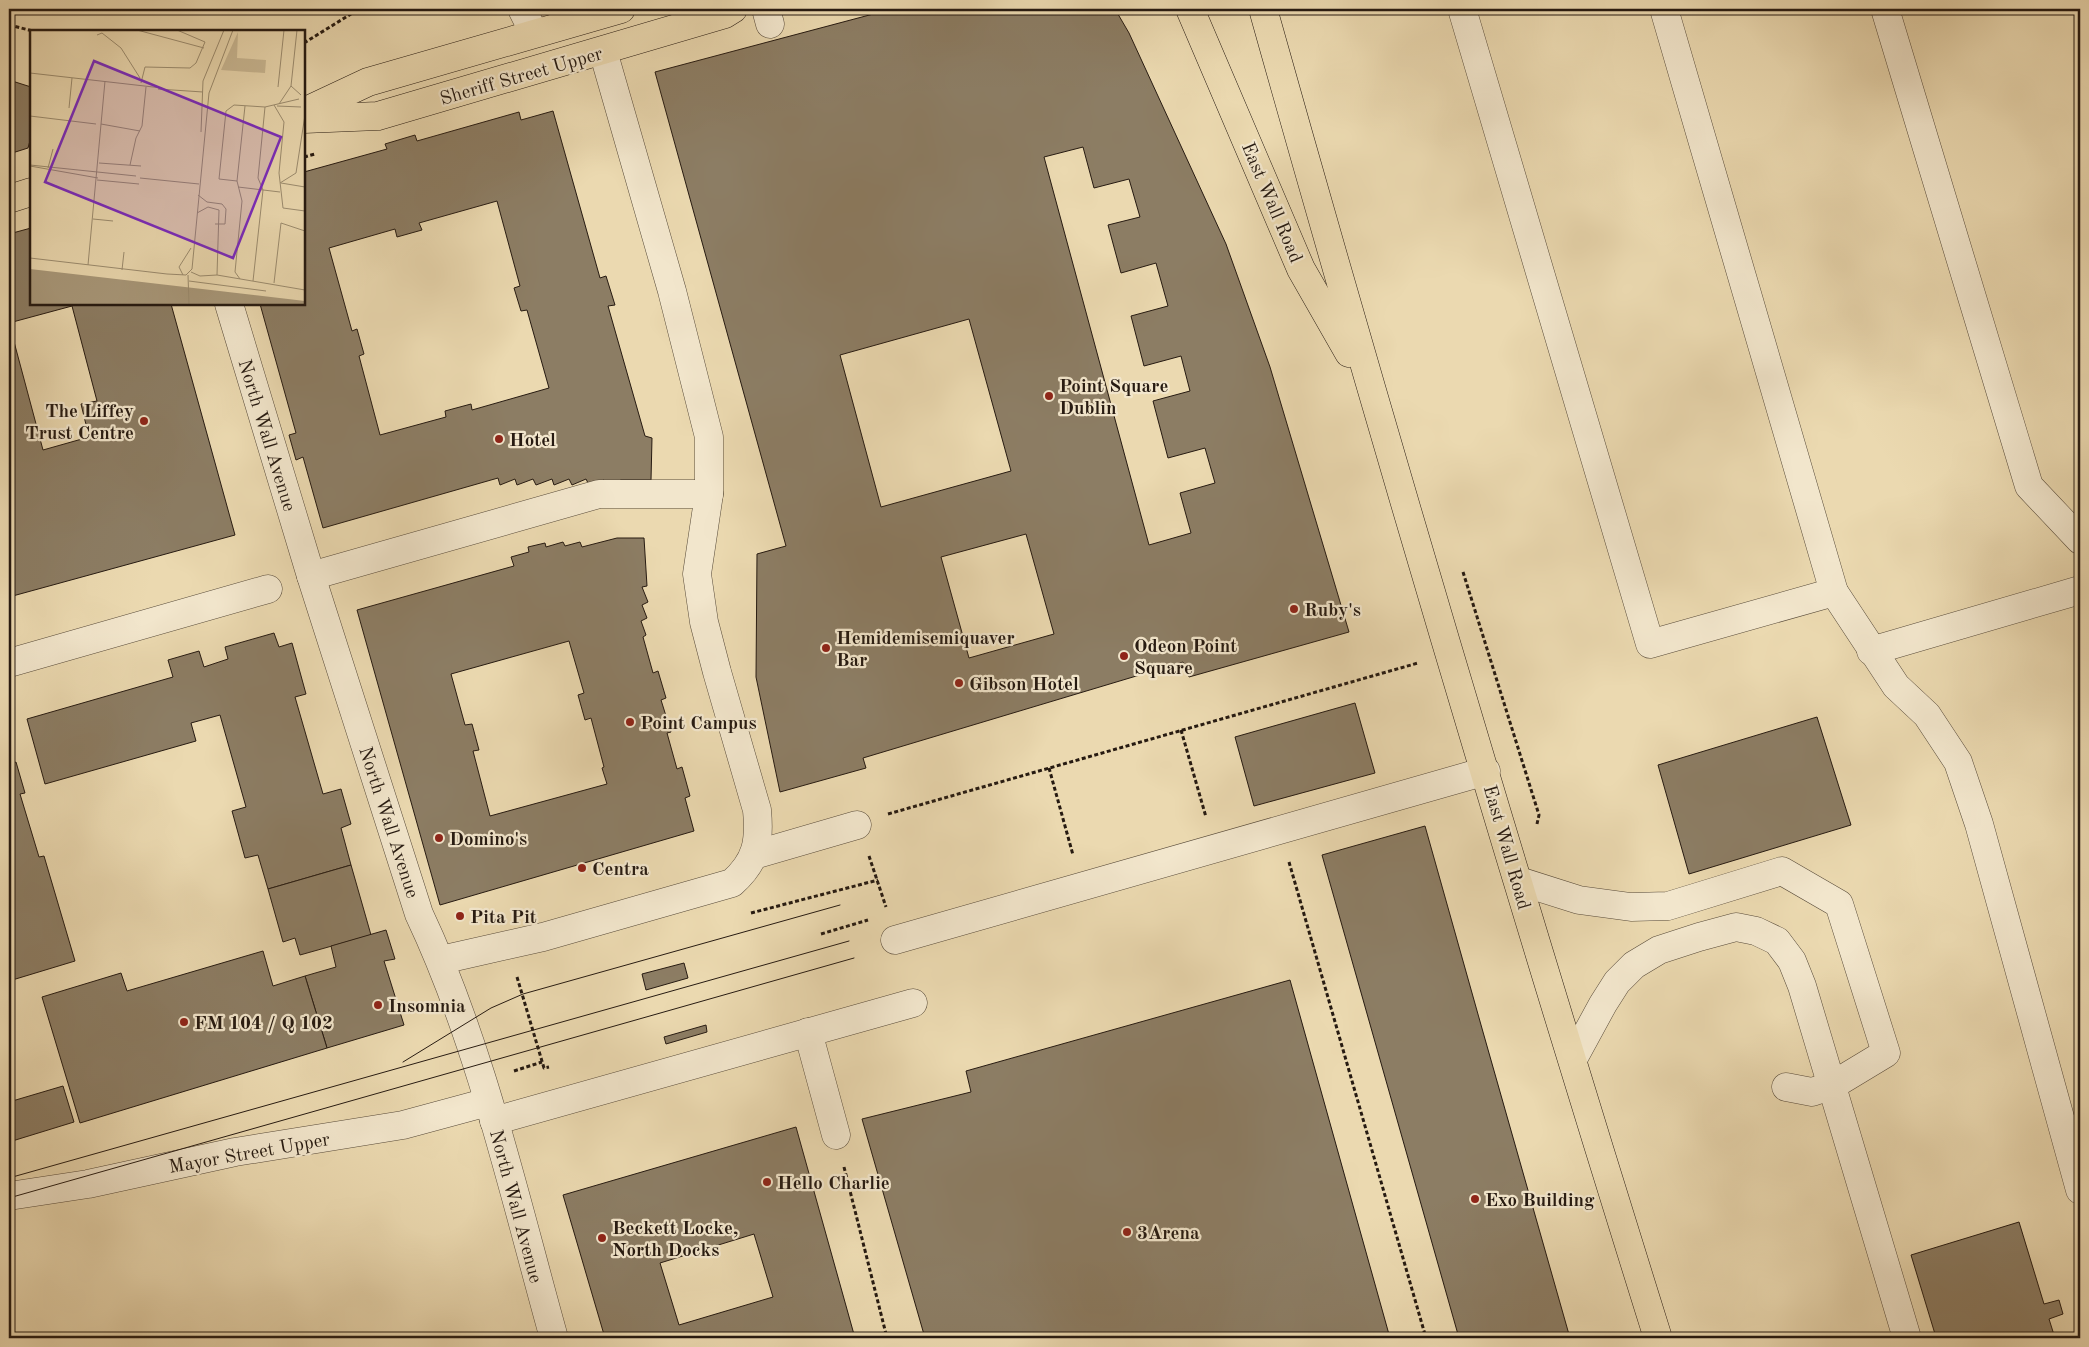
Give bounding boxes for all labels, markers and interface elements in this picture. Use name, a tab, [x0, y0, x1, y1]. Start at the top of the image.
inset map	[30, 30, 305, 305]
street label: Sheriff Street Upper	[438, 45, 605, 110]
street label: East Wall Road	[1237, 140, 1305, 266]
street label: North Wall Avenue	[233, 357, 298, 514]
place label: Point Square Dublin	[1059, 378, 1168, 419]
marker: Point Square Dublin	[1043, 390, 1055, 402]
place label: The Liffey Trust Centre	[25, 403, 134, 444]
marker: The Liffey Trust Centre	[138, 415, 150, 427]
place label: Hotel	[509, 432, 556, 451]
marker: Hotel	[493, 433, 505, 445]
place label: Ruby's	[1304, 602, 1361, 621]
marker: Ruby's	[1288, 603, 1300, 615]
place label: Hemidemisemiquaver Bar	[836, 630, 1015, 671]
place label: Odeon Point Square	[1134, 638, 1237, 679]
marker: Hemidemisemiquaver Bar	[820, 642, 832, 654]
marker: Odeon Point Square	[1118, 650, 1130, 662]
place label: Gibson Hotel	[969, 676, 1079, 695]
marker: Gibson Hotel	[953, 677, 965, 689]
place label: Point Campus	[640, 715, 757, 734]
marker: Point Campus	[624, 716, 636, 728]
street label: North Wall Avenue	[354, 745, 421, 901]
street label: East Wall Road	[1479, 783, 1532, 912]
place label: Domino's	[449, 831, 527, 850]
marker: Domino's	[433, 832, 445, 844]
place label: Centra	[592, 861, 649, 880]
marker: Centra	[576, 862, 588, 874]
place label: Pita Pit	[470, 909, 537, 928]
marker: Pita Pit	[454, 910, 466, 922]
place label: Insomnia	[388, 998, 466, 1017]
marker: Insomnia	[372, 999, 384, 1011]
place label: FM 104 / Q 102	[194, 1015, 333, 1034]
marker: FM 104 / Q 102	[178, 1016, 190, 1028]
street label: North Wall Avenue	[485, 1128, 544, 1286]
street label: Mayor Street Upper	[167, 1131, 332, 1178]
place label: Hello Charlie	[777, 1175, 890, 1194]
marker: Hello Charlie	[761, 1176, 773, 1188]
place label: Exo Building	[1485, 1192, 1595, 1211]
marker: Exo Building	[1469, 1193, 1481, 1205]
place label: Beckett Locke, North Docks	[612, 1220, 738, 1261]
place label: 3Arena	[1137, 1225, 1200, 1244]
marker: 3Arena	[1121, 1226, 1133, 1238]
marker: Beckett Locke, North Docks	[596, 1232, 608, 1244]

